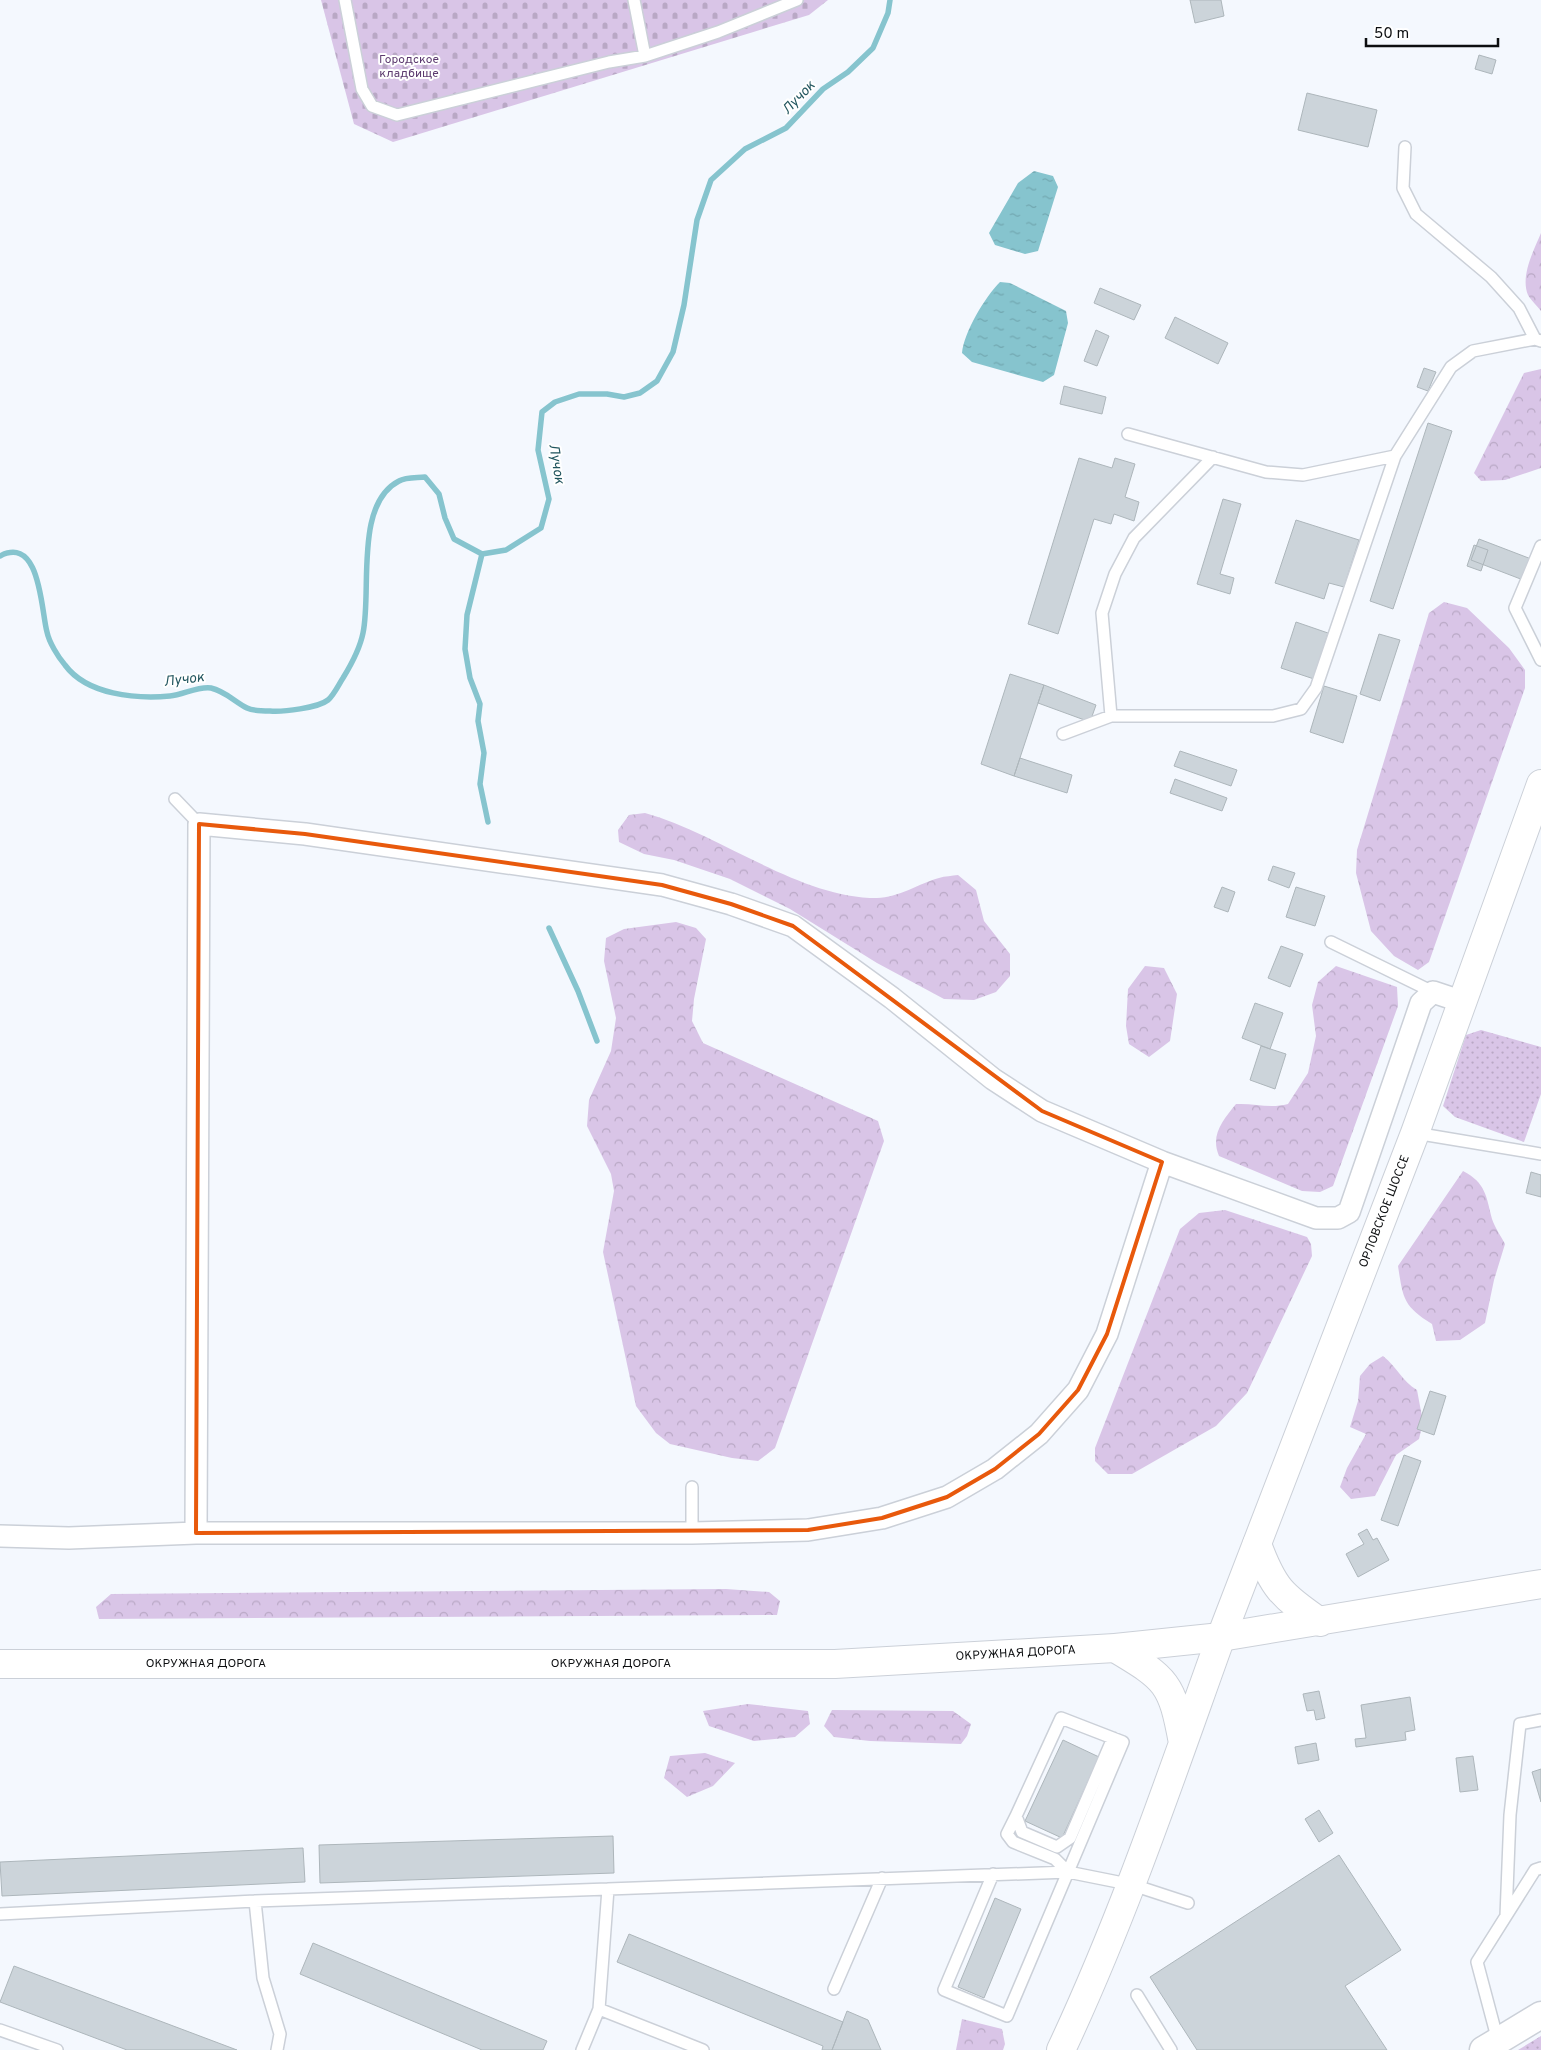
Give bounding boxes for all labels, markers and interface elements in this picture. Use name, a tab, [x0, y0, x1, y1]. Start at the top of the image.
scale bar	[1366, 15, 1498, 47]
text: 50 m	[1374, 25, 1409, 44]
park label: Городское кладбище	[379, 52, 439, 82]
water label: Лучок	[779, 77, 820, 119]
water label: Лучок	[544, 443, 568, 486]
water label: Лучок	[163, 669, 206, 691]
street label: ОРЛОВСКОЕ ШОССЕ	[1356, 1153, 1414, 1270]
street label: ОКРУЖНАЯ ДОРОГА	[955, 1642, 1076, 1665]
street label: ОКРУЖНАЯ ДОРОГА	[146, 1656, 266, 1672]
street label: ОКРУЖНАЯ ДОРОГА	[551, 1656, 671, 1672]

